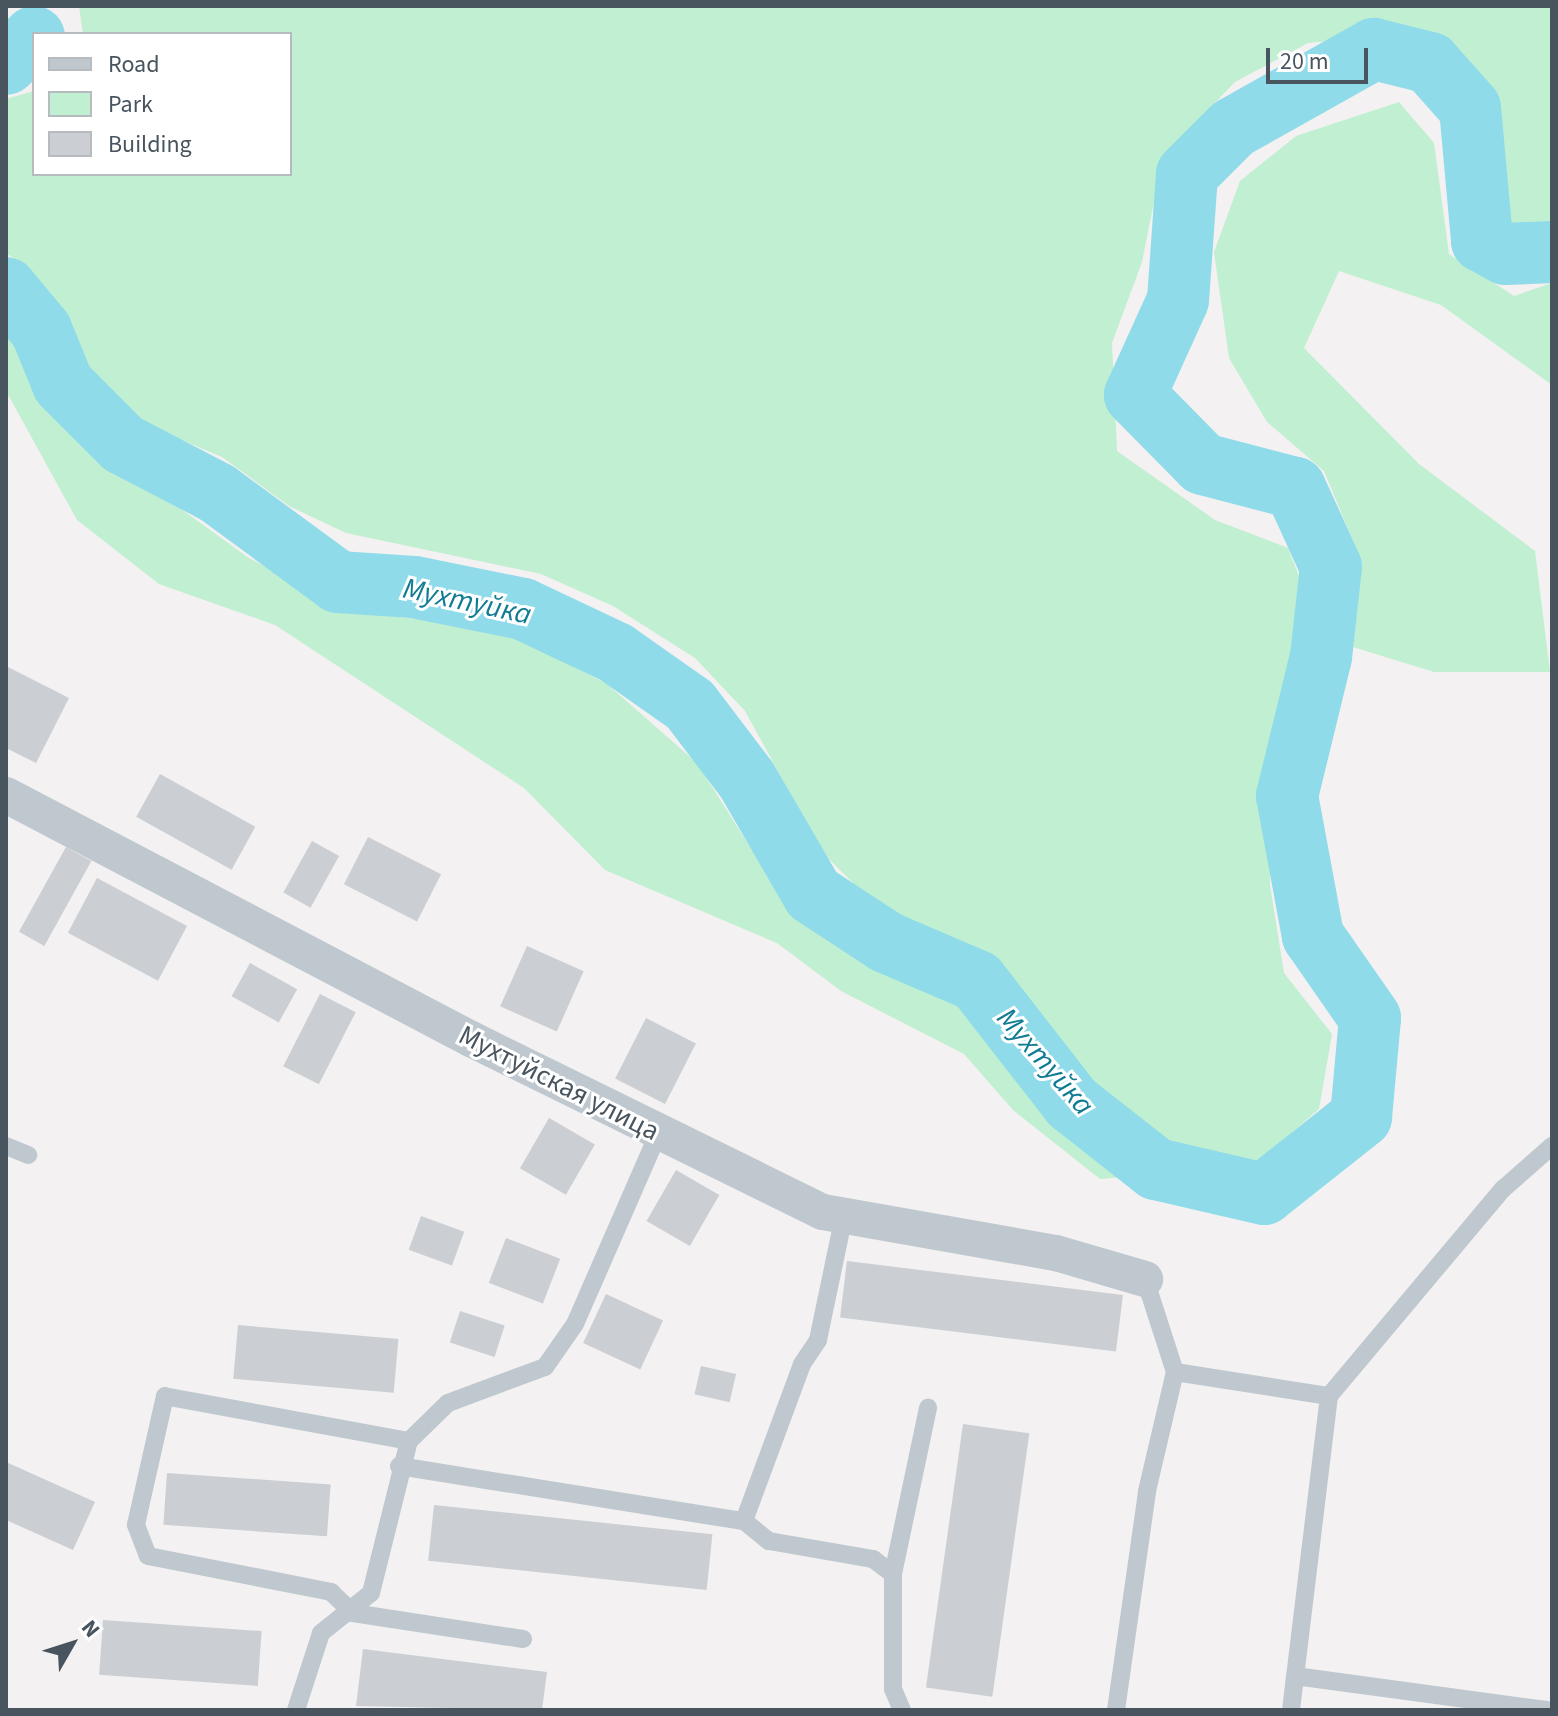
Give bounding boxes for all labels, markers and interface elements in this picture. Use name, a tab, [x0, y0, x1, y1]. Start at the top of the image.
legend	[32, 32, 292, 176]
scale bar	[1270, 32, 1372, 82]
text: 20 m	[1280, 44, 1329, 79]
text: Road	[108, 47, 160, 82]
text: Park	[108, 87, 153, 122]
text: Building	[108, 127, 192, 162]
water label: Мухтуйка	[399, 571, 535, 633]
water label: Мухтуйка	[989, 1001, 1101, 1123]
street label: Мухтуйская улица	[453, 1018, 665, 1148]
north arrow	[32, 1604, 112, 1684]
text: N	[74, 1613, 108, 1645]

